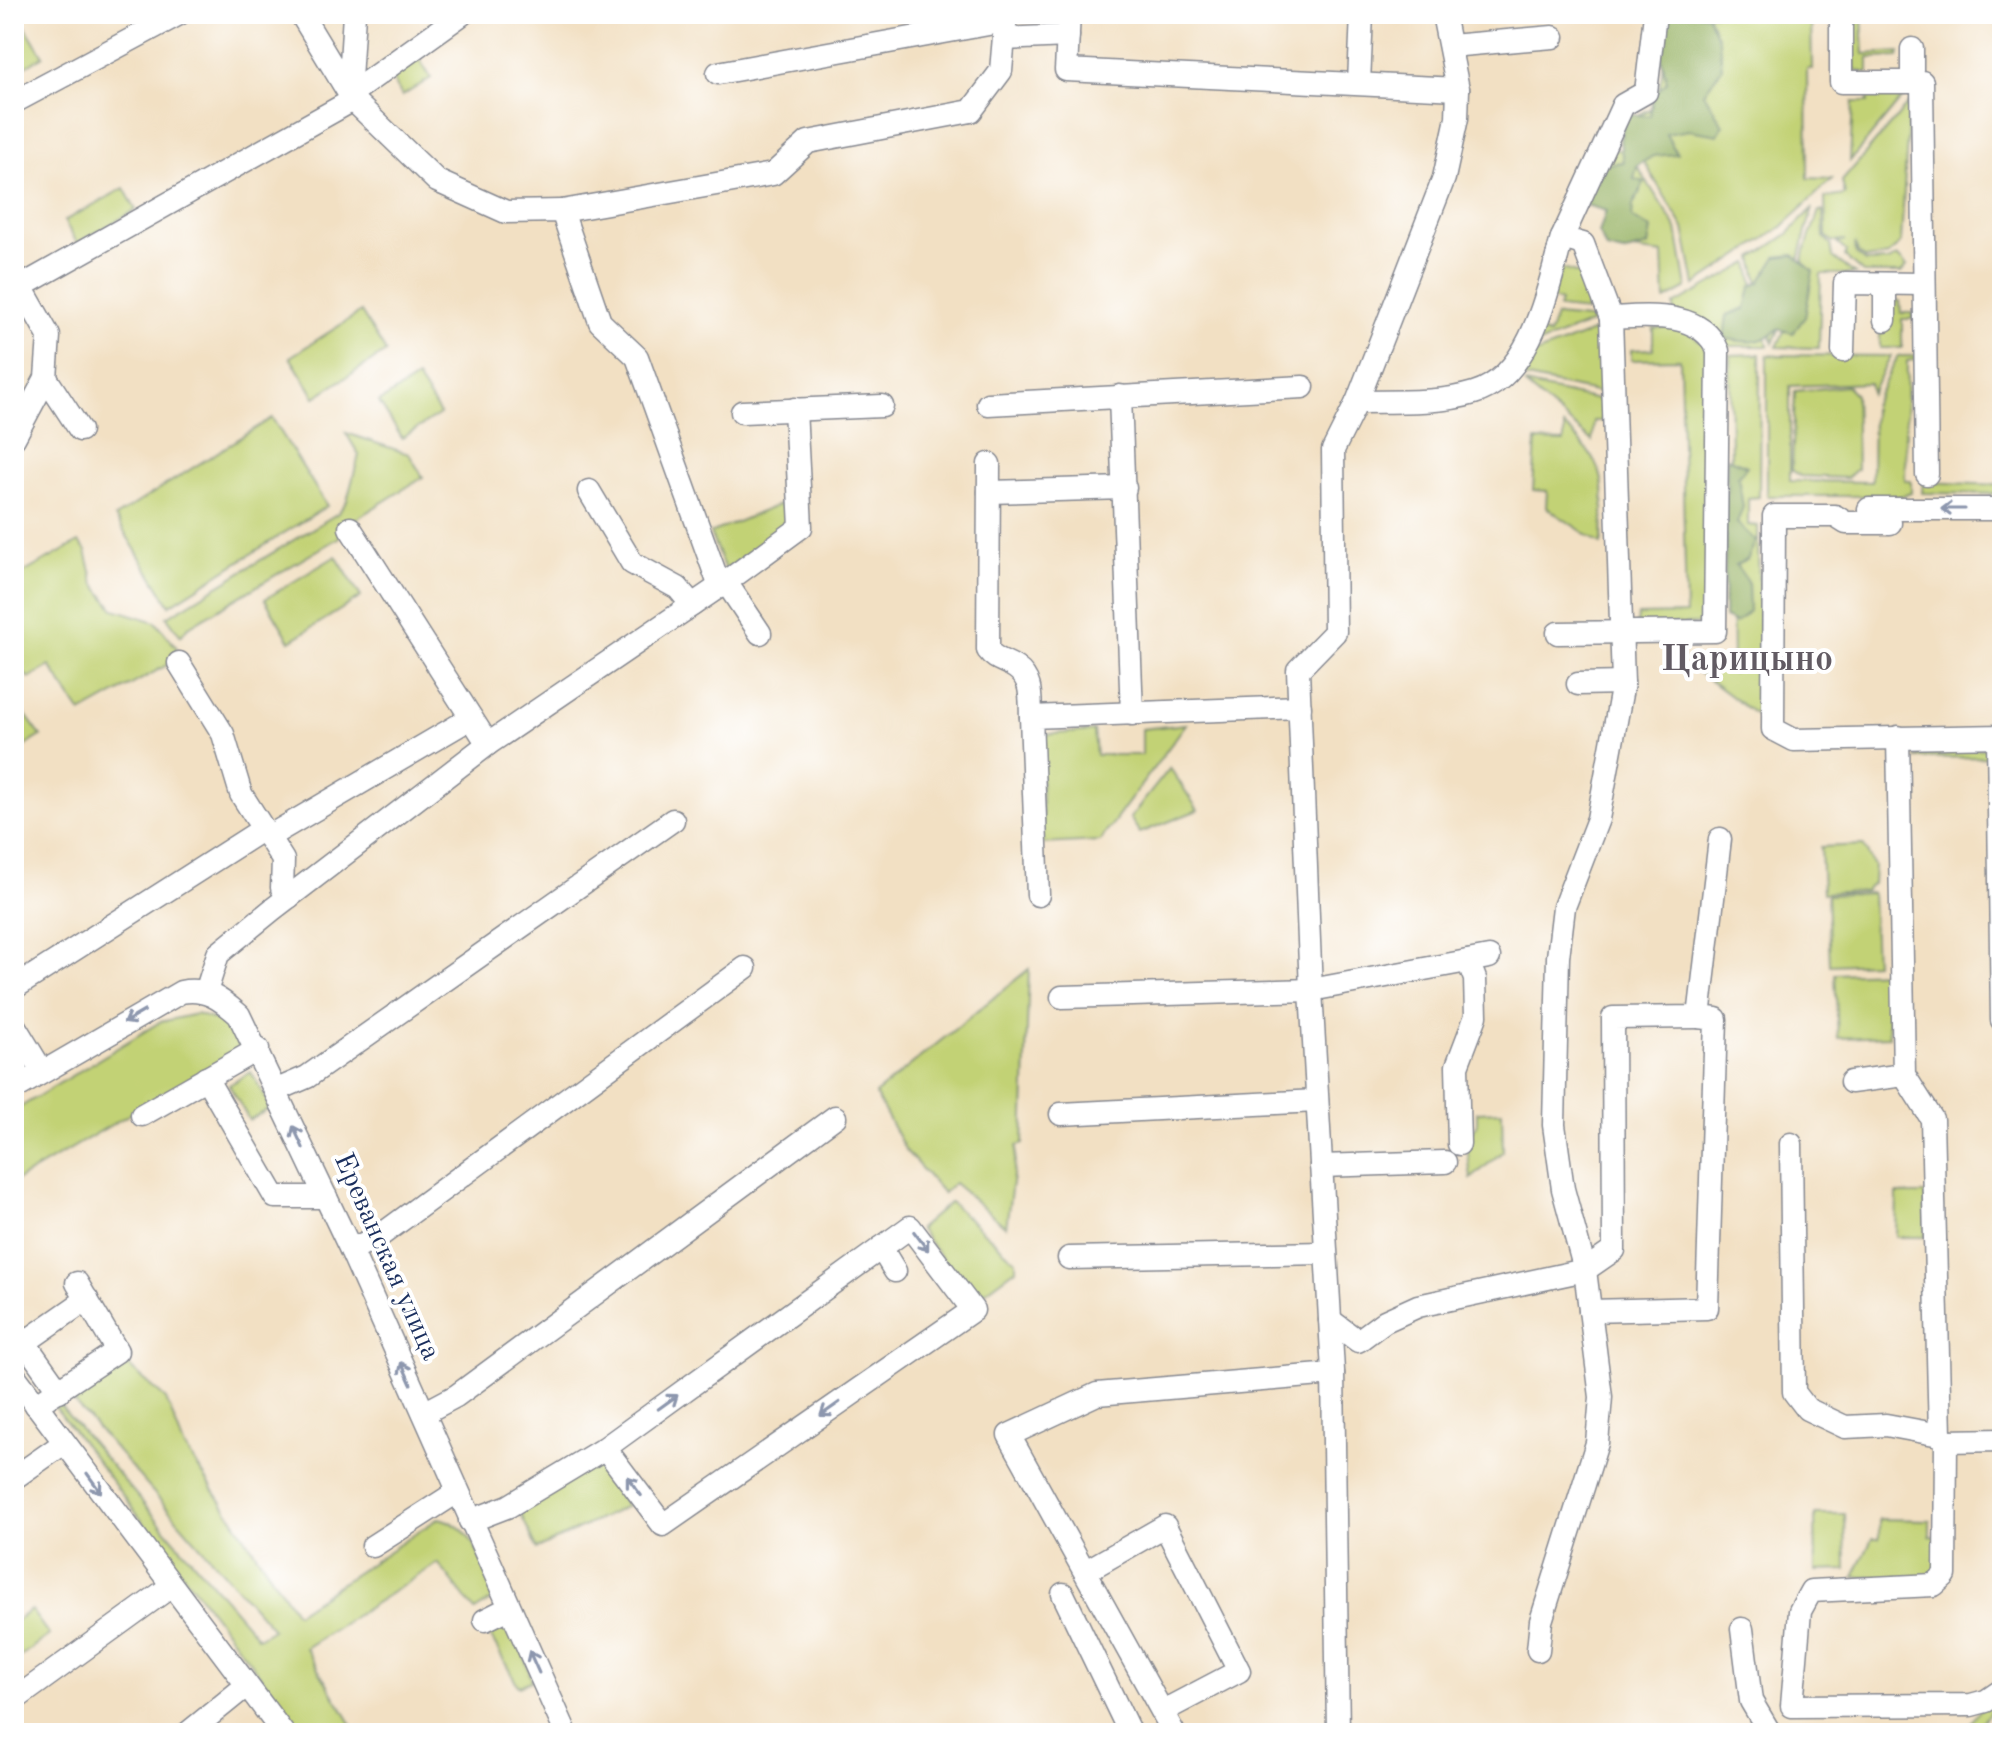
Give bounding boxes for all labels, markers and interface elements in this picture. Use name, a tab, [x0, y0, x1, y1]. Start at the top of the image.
one-way arrow	[1940, 501, 1967, 517]
district label: Царицыно	[1661, 643, 1833, 679]
one-way arrow	[123, 1010, 147, 1025]
one-way arrow	[290, 1125, 305, 1149]
street label: Ереванская улица	[328, 1149, 444, 1365]
one-way arrow	[912, 1230, 929, 1252]
one-way arrow	[398, 1361, 413, 1385]
one-way arrow	[657, 1394, 679, 1410]
one-way arrow	[819, 1401, 841, 1417]
one-way arrow	[85, 1472, 102, 1493]
one-way arrow	[626, 1476, 643, 1497]
one-way arrow	[526, 1650, 541, 1674]

